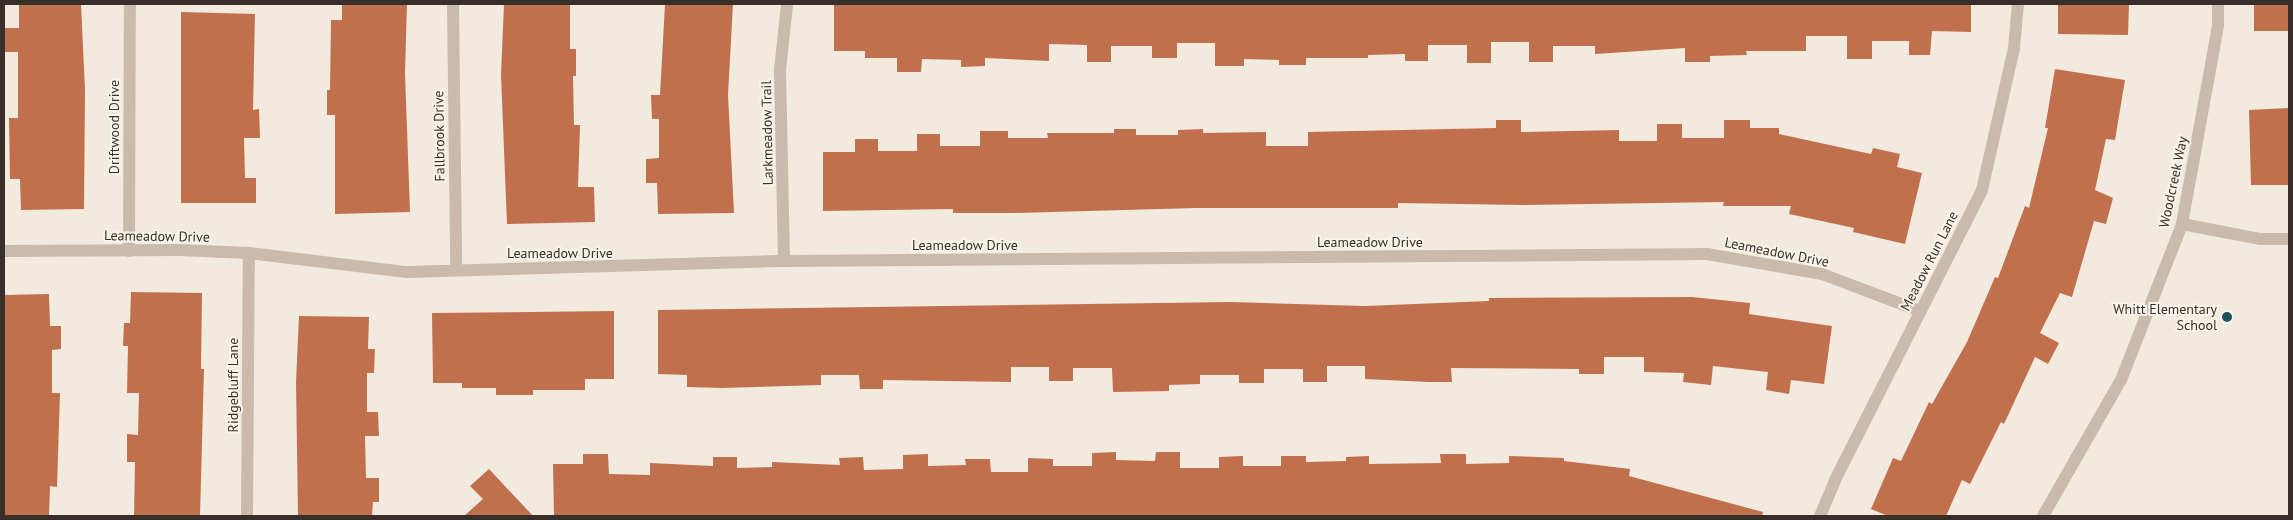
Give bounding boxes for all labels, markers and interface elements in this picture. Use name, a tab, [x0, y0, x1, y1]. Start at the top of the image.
street label: Driftwood Drive	[106, 80, 122, 174]
street label: Larkmeadow Trail	[758, 80, 776, 186]
street label: Fallbrook Drive	[430, 90, 448, 182]
street label: Woodcreek Way	[2155, 134, 2191, 230]
street label: Meadow Run Lane	[1897, 208, 1961, 314]
street label: Leameadow Drive	[104, 227, 210, 245]
street label: Leameadow Drive	[1317, 234, 1423, 250]
street label: Leameadow Drive	[1723, 234, 1831, 270]
street label: Leameadow Drive	[912, 237, 1018, 253]
street label: Leameadow Drive	[507, 245, 613, 261]
place label: Whitt Elementary School	[2113, 301, 2217, 334]
marker: Whitt Elementary School	[2221, 311, 2233, 323]
street label: Ridgebluff Lane	[225, 338, 241, 432]

